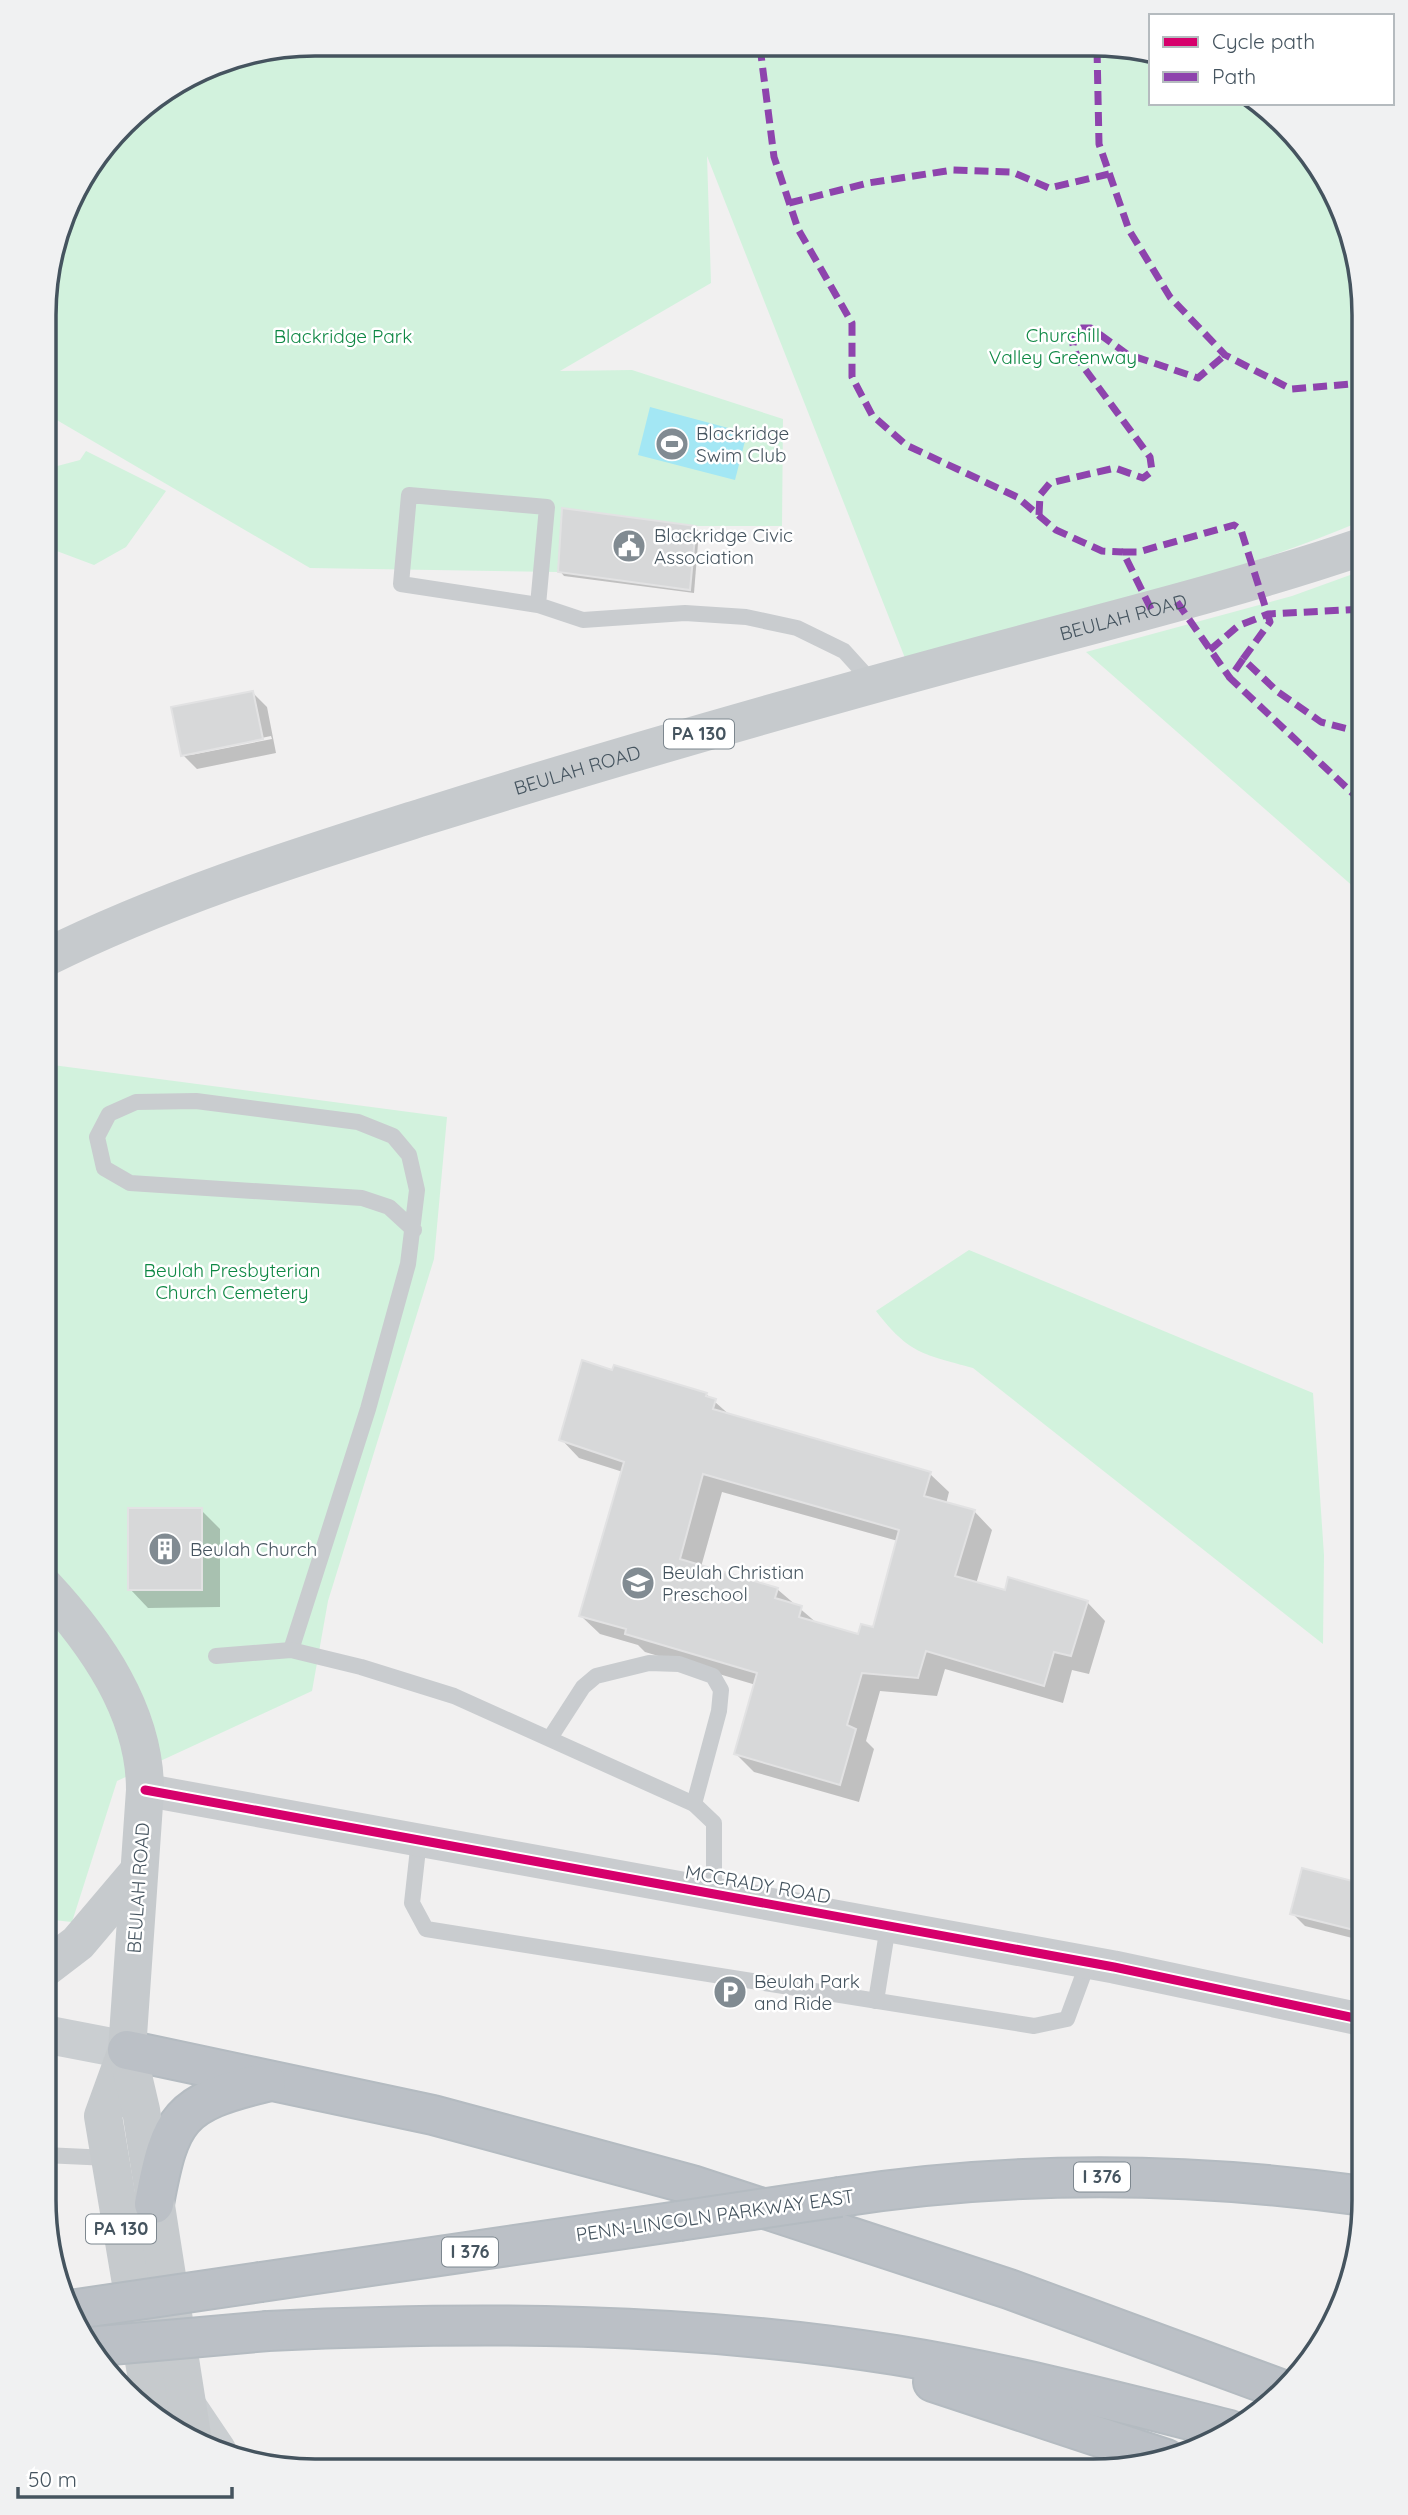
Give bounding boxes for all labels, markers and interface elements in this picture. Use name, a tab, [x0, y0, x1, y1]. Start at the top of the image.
legend	[1149, 14, 1394, 105]
text: Cycle path	[1212, 28, 1315, 54]
text: Path	[1212, 63, 1256, 89]
park label: Churchill Valley Greenway	[989, 323, 1137, 369]
park label: Blackridge Park	[274, 324, 412, 348]
place label: Blackridge Swim Club	[696, 421, 789, 467]
sports icon: Blackridge Swim Club	[653, 425, 691, 463]
place label: Blackridge Civic Association	[654, 523, 793, 569]
public building icon: Blackridge Civic Association	[610, 527, 648, 565]
street label: BEULAH ROAD	[1057, 588, 1190, 646]
road number: PA 130	[664, 720, 734, 748]
street label: BEULAH ROAD	[511, 740, 643, 800]
park label: Beulah Presbyterian Church Cemetery	[144, 1258, 320, 1304]
building icon: Beulah Church	[146, 1530, 184, 1568]
place label: Beulah Church	[190, 1537, 317, 1561]
place label: Beulah Christian Preschool	[662, 1560, 804, 1606]
school or university icon: Beulah Christian Preschool	[619, 1564, 657, 1602]
street label: BEULAH ROAD	[121, 1822, 155, 1954]
street label: MCCRADY ROAD	[683, 1859, 833, 1909]
place label: Beulah Park and Ride	[754, 1969, 860, 2015]
parking icon: Beulah Park and Ride	[711, 1973, 749, 2011]
road number: I 376	[1074, 2162, 1130, 2192]
street label: PENN-LINCOLN PARKWAY EAST	[574, 2184, 856, 2246]
road number: PA 130	[86, 2214, 156, 2244]
road number: I 376	[442, 2238, 498, 2266]
scale bar	[18, 2456, 231, 2500]
text: 50 m	[28, 2466, 77, 2492]

